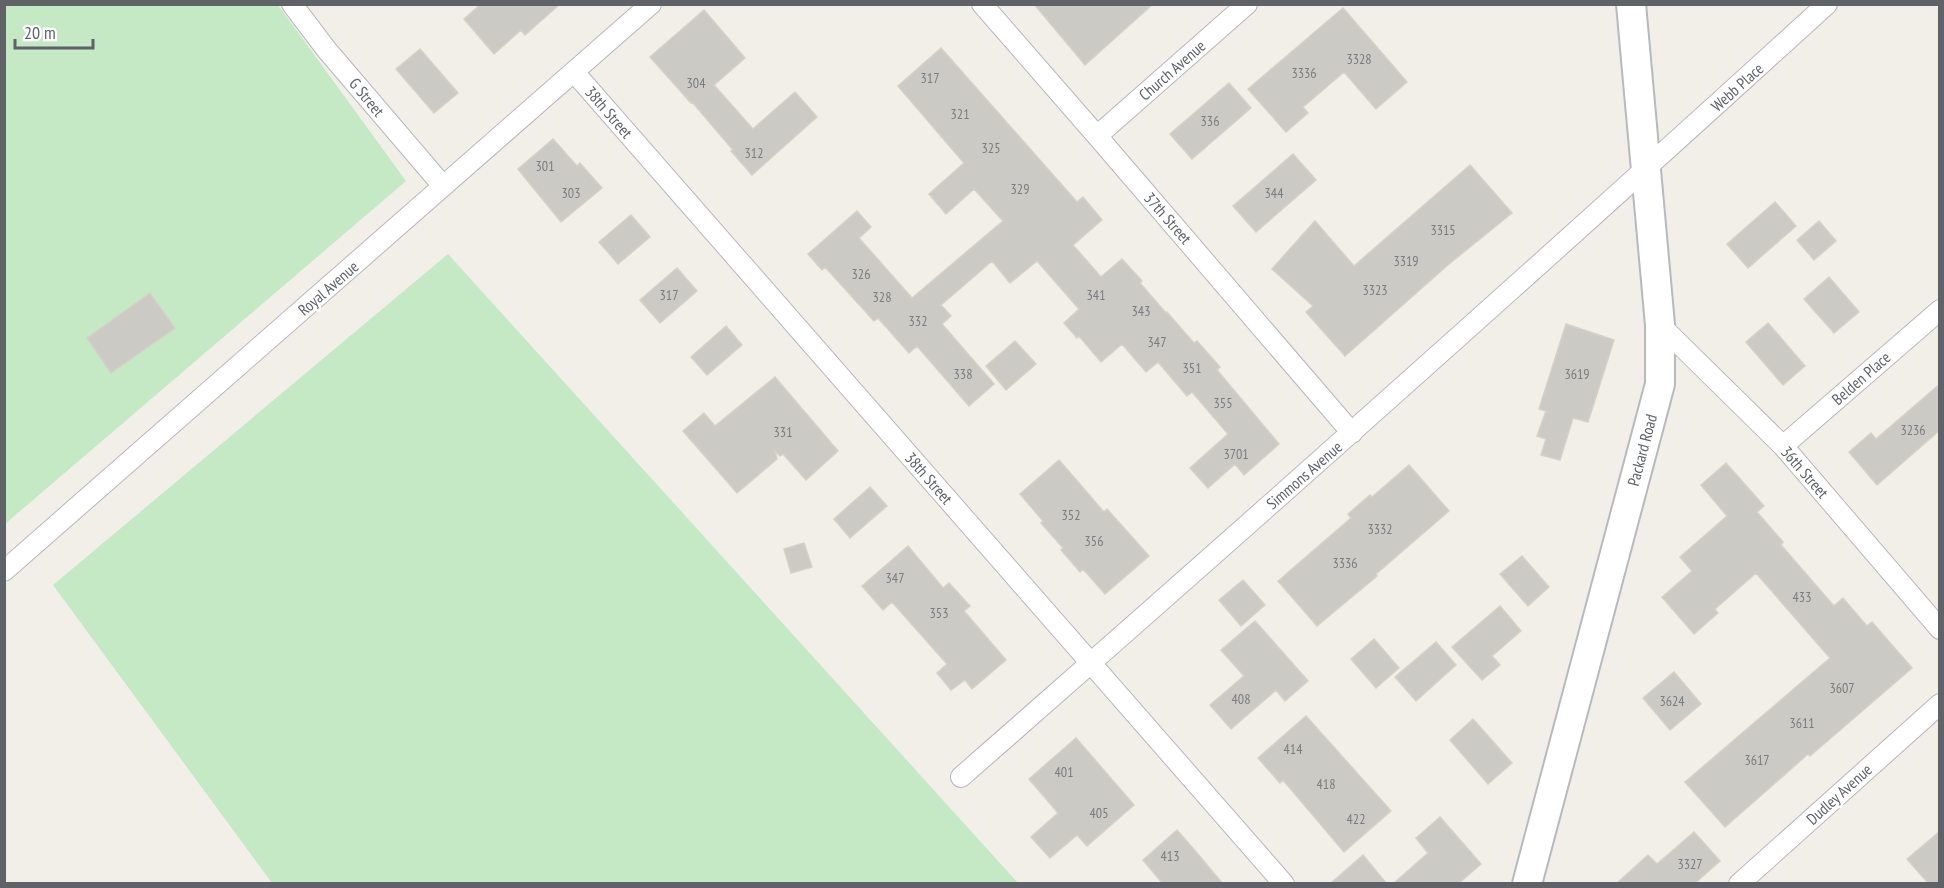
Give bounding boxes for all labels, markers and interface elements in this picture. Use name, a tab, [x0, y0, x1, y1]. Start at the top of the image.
scale bar	[15, 12, 93, 50]
text: 20 m	[24, 21, 56, 44]
street label: Church Avenue	[1135, 36, 1209, 104]
house number: 3328	[1346, 50, 1372, 68]
street label: Webb Place	[1707, 58, 1767, 116]
house number: 3336	[1291, 64, 1317, 82]
house number: 317	[921, 69, 939, 87]
street label: G Street	[345, 74, 389, 121]
house number: 304	[687, 74, 706, 92]
street label: 38th Street	[581, 82, 637, 143]
house number: 321	[951, 105, 969, 123]
house number: 336	[1201, 112, 1219, 130]
house number: 325	[982, 139, 1000, 157]
house number: 312	[745, 144, 763, 162]
house number: 301	[536, 157, 554, 175]
house number: 329	[1011, 180, 1029, 198]
house number: 303	[562, 184, 580, 202]
house number: 344	[1265, 184, 1284, 202]
street label: 37th Street	[1140, 188, 1196, 248]
house number: 3315	[1430, 221, 1456, 239]
house number: 3319	[1393, 252, 1419, 270]
street label: Royal Avenue	[294, 256, 362, 320]
house number: 326	[852, 265, 870, 283]
house number: 3323	[1362, 281, 1388, 299]
house number: 317	[660, 286, 678, 304]
house number: 341	[1087, 286, 1105, 304]
house number: 328	[873, 288, 891, 306]
house number: 343	[1132, 302, 1150, 320]
house number: 332	[909, 312, 927, 330]
house number: 347	[1148, 333, 1166, 351]
street label: Belden Place	[1828, 347, 1894, 409]
house number: 351	[1183, 359, 1201, 377]
house number: 338	[954, 365, 972, 383]
house number: 3619	[1564, 365, 1590, 383]
house number: 355	[1214, 394, 1232, 412]
street label: Packard Road	[1623, 412, 1661, 488]
house number: 3236	[1900, 421, 1926, 439]
house number: 331	[774, 423, 792, 441]
street label: Simmons Avenue	[1262, 437, 1346, 513]
street label: 36th Street	[1777, 442, 1833, 503]
house number: 3701	[1223, 445, 1249, 463]
street label: 38th Street	[901, 448, 957, 509]
house number: 352	[1062, 506, 1080, 524]
house number: 3332	[1367, 520, 1393, 538]
house number: 356	[1085, 532, 1103, 550]
house number: 3336	[1332, 554, 1358, 572]
house number: 347	[886, 569, 904, 587]
house number: 433	[1793, 588, 1811, 606]
house number: 353	[930, 604, 948, 622]
house number: 3607	[1829, 679, 1855, 697]
house number: 408	[1232, 690, 1250, 708]
house number: 3624	[1659, 692, 1685, 710]
house number: 3611	[1789, 714, 1815, 732]
house number: 414	[1284, 740, 1303, 758]
house number: 3617	[1744, 751, 1770, 769]
street label: Dudley Avenue	[1802, 759, 1876, 829]
house number: 401	[1055, 763, 1073, 781]
house number: 418	[1317, 775, 1335, 793]
house number: 405	[1090, 804, 1108, 822]
house number: 422	[1347, 810, 1365, 828]
house number: 413	[1161, 847, 1179, 865]
house number: 3327	[1677, 855, 1703, 873]

